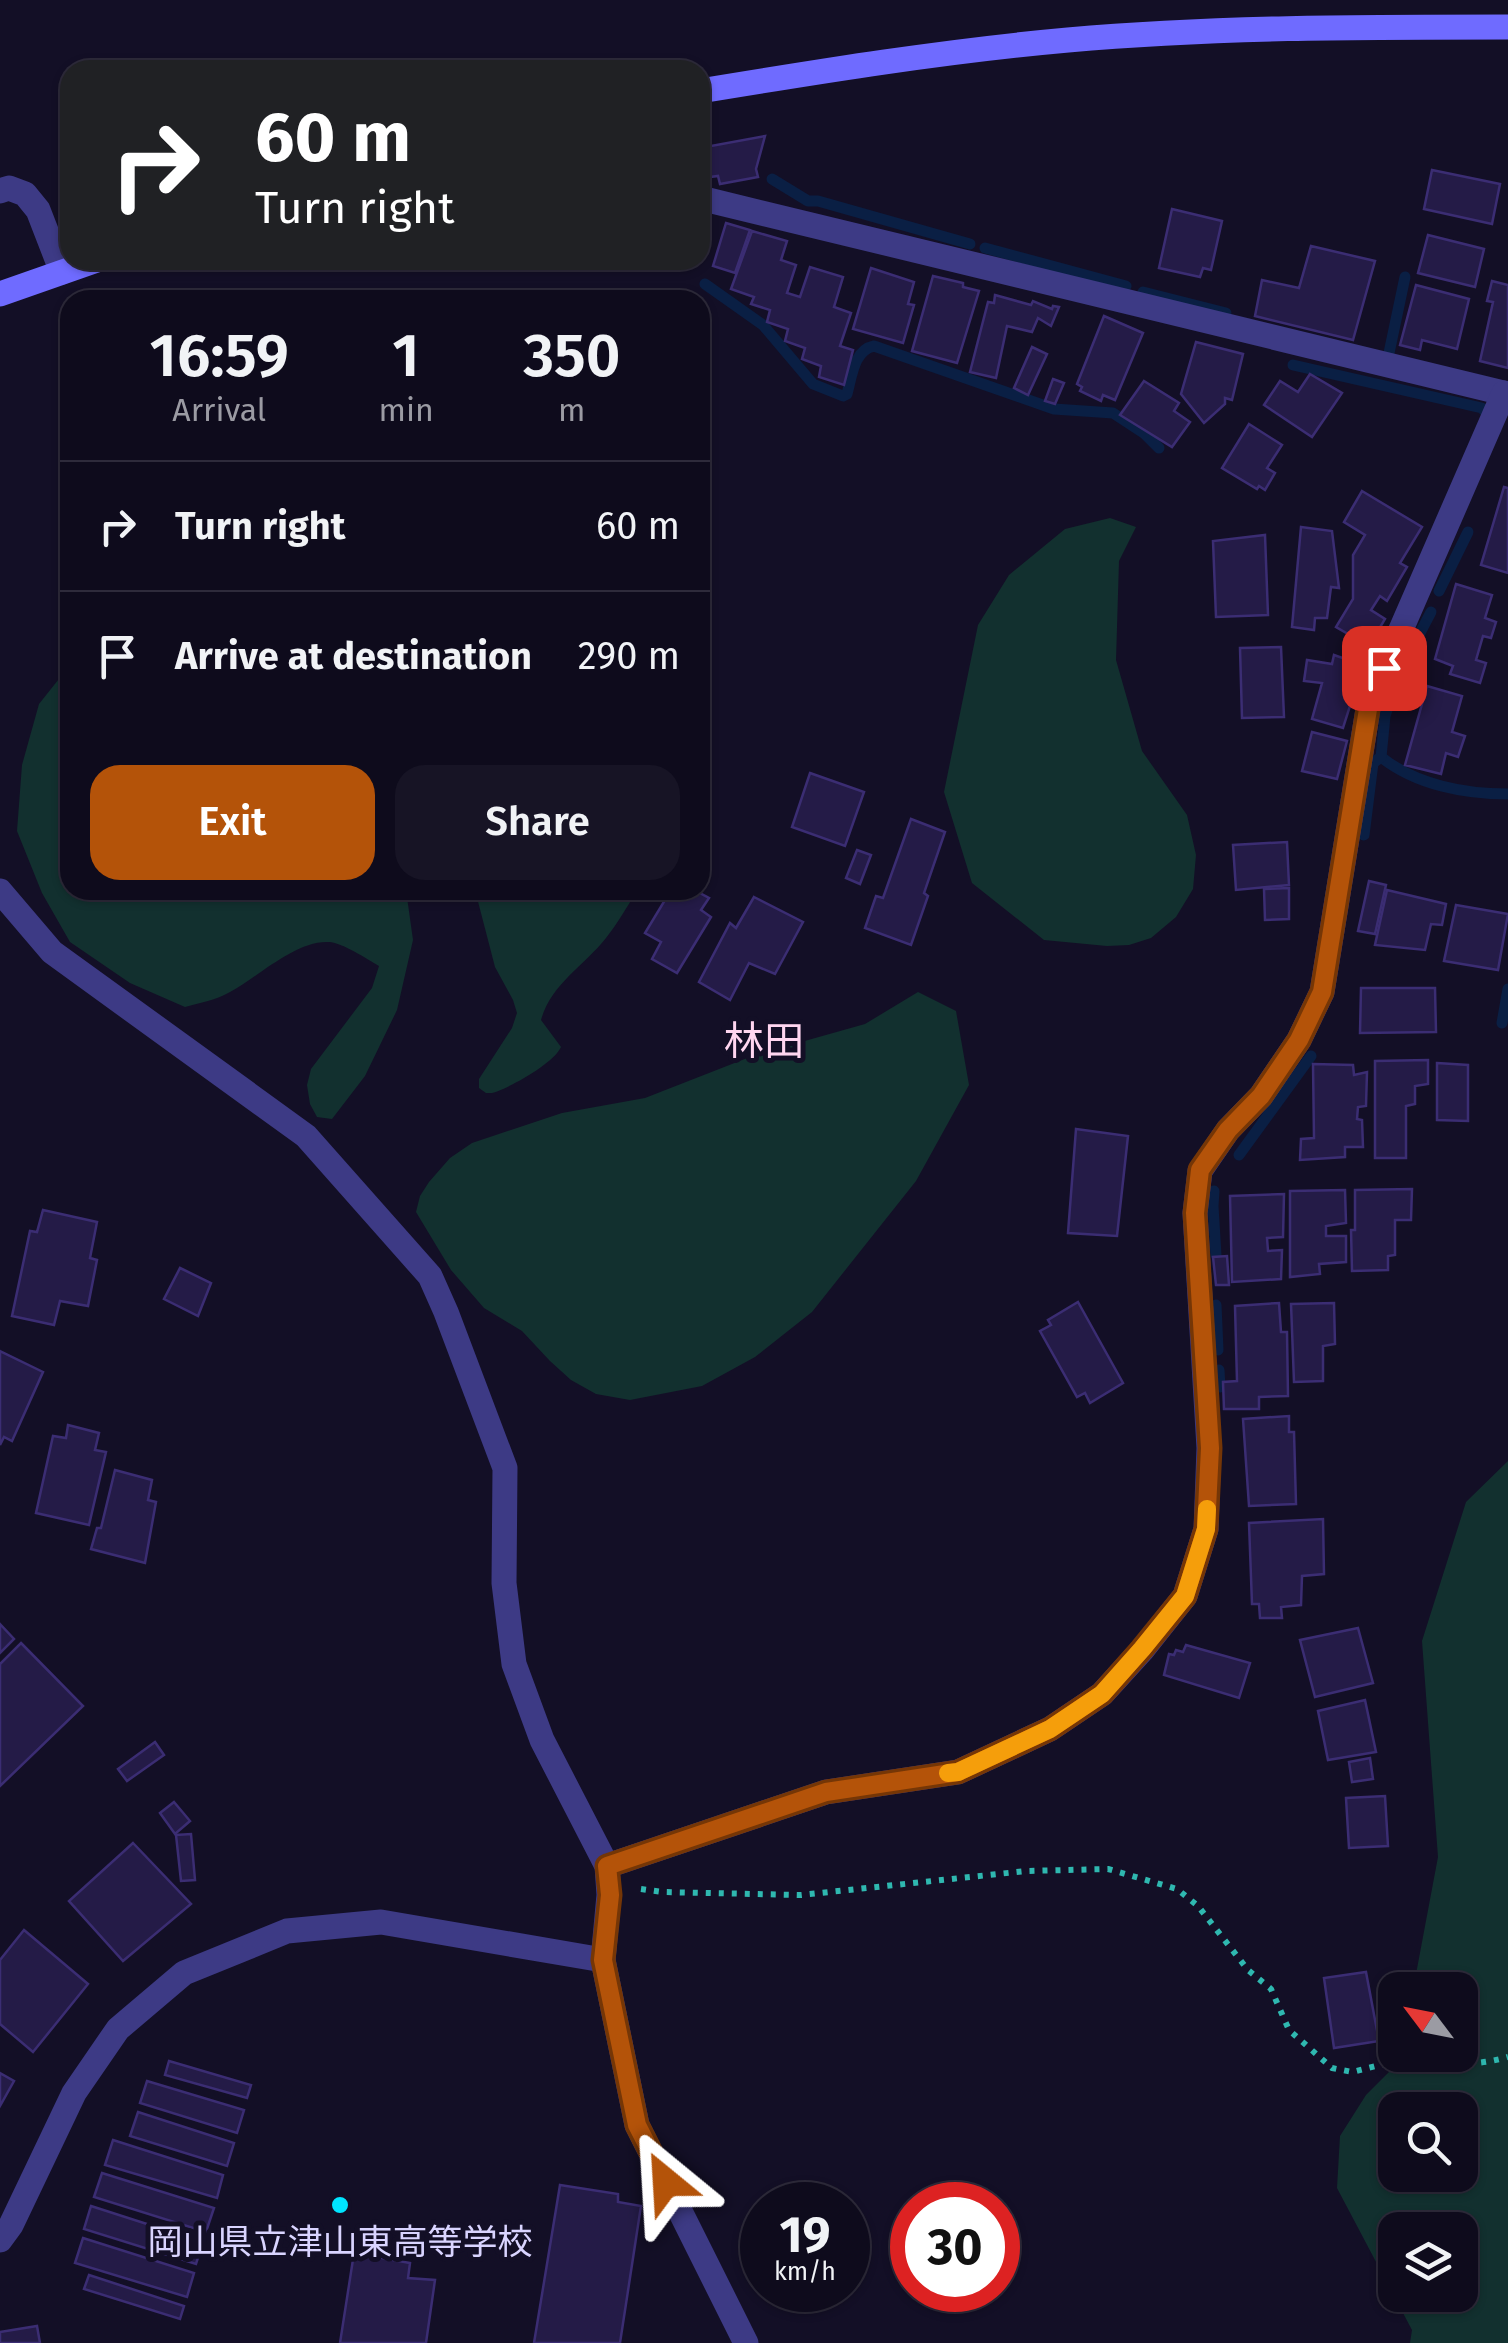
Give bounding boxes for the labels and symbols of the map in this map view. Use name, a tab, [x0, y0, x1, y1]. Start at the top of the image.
pin	[1342, 626, 1427, 711]
district label: 林田	[724, 1018, 804, 1066]
north arrow	[1378, 1972, 1478, 2072]
position arrow	[614, 2130, 718, 2234]
speed limit sign: 30	[890, 2182, 1020, 2312]
marker: 岡山県立津山東高等学校	[329, 2194, 351, 2216]
place label: 岡山県立津山東高等学校	[147, 2221, 533, 2263]

